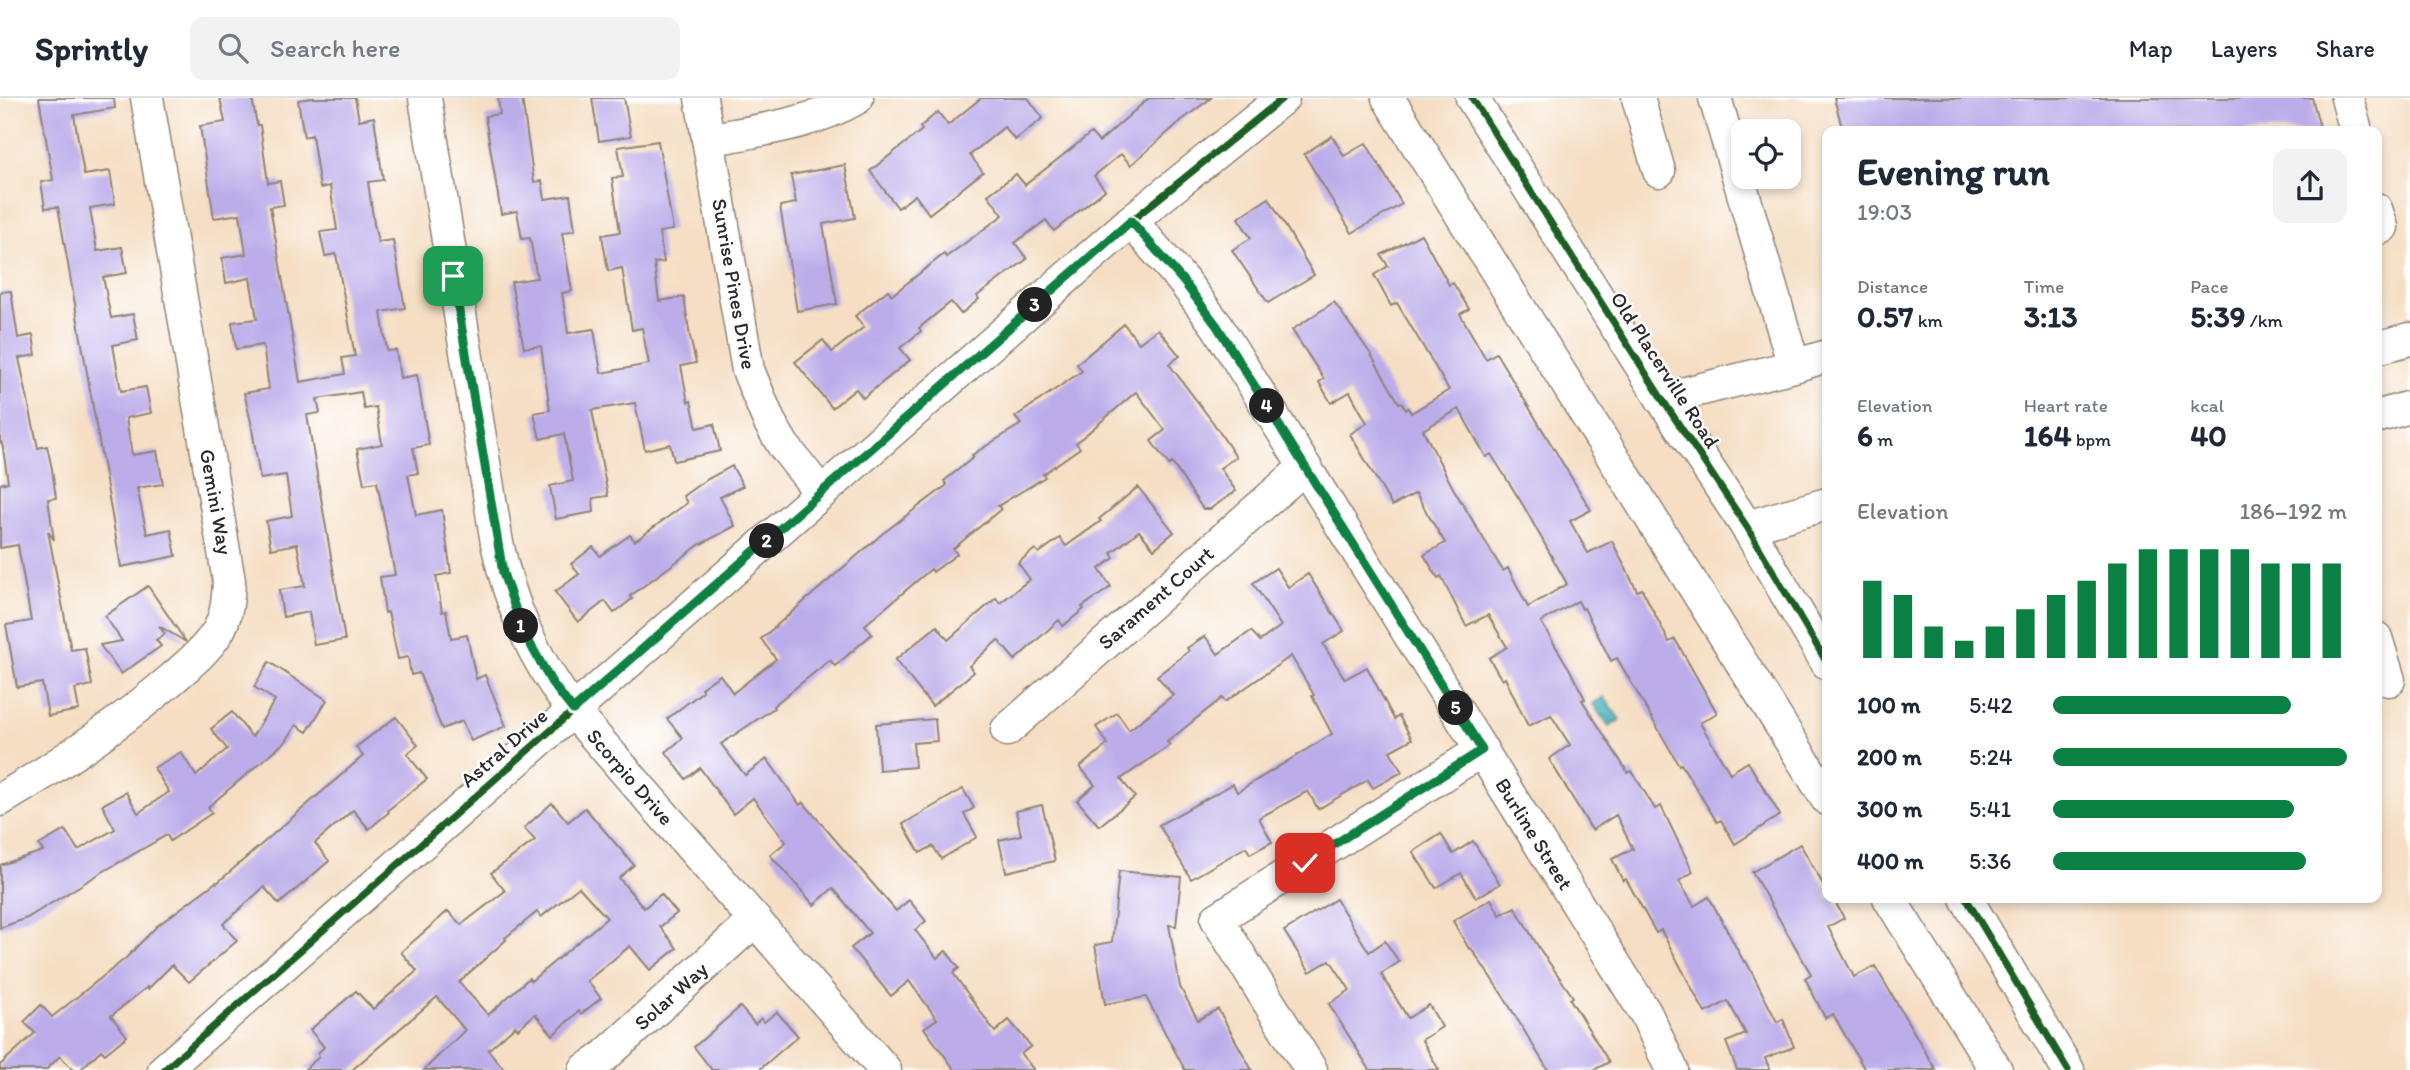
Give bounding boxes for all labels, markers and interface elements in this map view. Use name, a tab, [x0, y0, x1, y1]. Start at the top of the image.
search box	[190, 17, 680, 80]
text: Sprintly	[35, 29, 148, 68]
icon: search	[214, 29, 252, 67]
text: Search here	[270, 32, 400, 64]
text: Map	[2129, 34, 2173, 63]
text: Layers	[2211, 34, 2278, 63]
text: Share	[2316, 34, 2375, 63]
map controls	[1731, 119, 1801, 189]
button: locate	[1731, 119, 1801, 189]
text: Evening run	[1857, 149, 2050, 195]
button: share	[2273, 149, 2347, 223]
street label: Sunrise Pines Drive	[707, 197, 762, 371]
text: 19:03	[1857, 198, 1912, 226]
pin	[423, 246, 483, 306]
icon: arrive	[434, 257, 472, 295]
text: Distance	[1857, 275, 1928, 298]
text: Time	[2024, 275, 2064, 298]
text: Pace	[2190, 275, 2228, 298]
street label: Old Placerville Road	[1606, 287, 1726, 453]
pin: 3	[1018, 288, 1052, 322]
text: 3	[1029, 293, 1040, 316]
text: 0.57	[1857, 298, 1914, 335]
text: 3:13	[2024, 298, 2078, 335]
text: 5:39	[2190, 298, 2245, 335]
text: km	[1914, 309, 1943, 332]
text: /km	[2245, 309, 2283, 332]
pin: 4	[1250, 388, 1284, 424]
text: 4	[1261, 394, 1272, 417]
text: Elevation	[1857, 394, 1933, 417]
text: Heart rate	[2024, 394, 2108, 417]
text: kcal	[2190, 394, 2224, 417]
text: 6	[1857, 417, 1873, 454]
text: 164	[2024, 417, 2071, 454]
text: 40	[2190, 417, 2227, 454]
text: m	[1873, 428, 1893, 451]
text: bpm	[2071, 428, 2111, 451]
street label: Gemini Way	[195, 447, 238, 557]
text: Elevation	[1857, 497, 1948, 525]
text: 186–192 m	[2239, 497, 2347, 525]
pin: 2	[750, 524, 784, 558]
text: 2	[762, 529, 772, 552]
street label: Sarament Court	[1093, 541, 1218, 654]
pin: 1	[504, 608, 538, 644]
text: 1	[516, 614, 525, 637]
pin: 5	[1438, 690, 1474, 726]
text: 100 m	[1857, 691, 1921, 719]
text: 5:42	[1969, 691, 2013, 719]
text: 5	[1451, 696, 1460, 719]
street label: Astral Drive	[455, 703, 552, 792]
street label: Scorpio Drive	[582, 723, 679, 830]
text: 200 m	[1857, 743, 1922, 771]
text: 5:24	[1969, 743, 2013, 771]
street label: Burline Street	[1490, 773, 1579, 894]
text: 300 m	[1857, 795, 1922, 823]
text: 5:41	[1969, 795, 2011, 823]
pin	[1275, 833, 1335, 893]
icon: check	[1286, 844, 1324, 882]
text: 400 m	[1857, 847, 1924, 875]
text: 5:36	[1969, 847, 2011, 875]
street label: Solar Way	[629, 956, 713, 1035]

